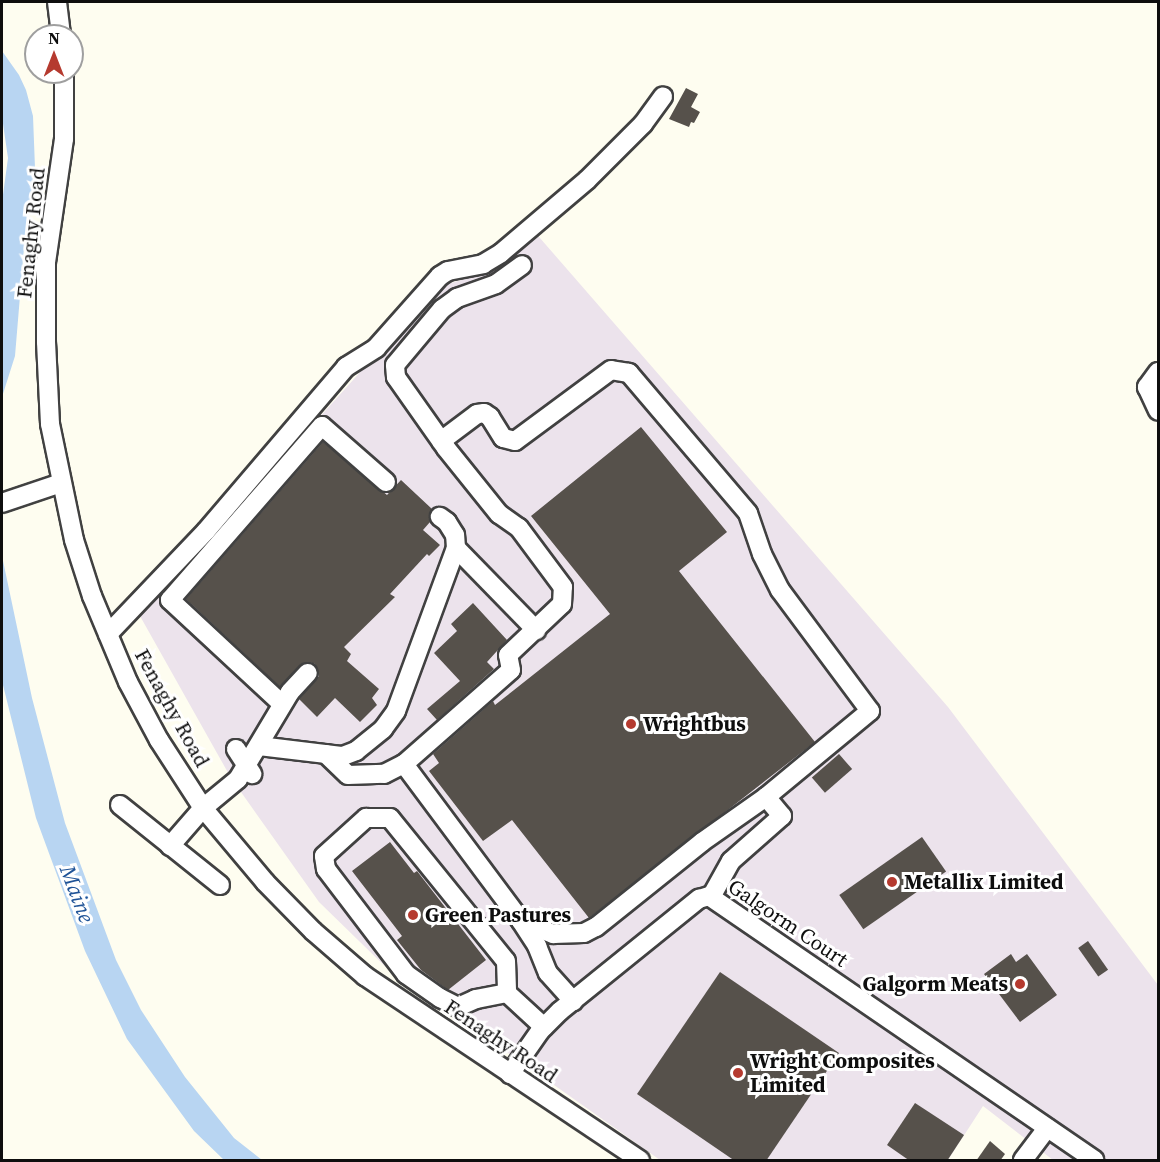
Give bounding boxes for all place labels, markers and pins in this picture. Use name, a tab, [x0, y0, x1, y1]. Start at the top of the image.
place label: Wrightbus	[643, 711, 746, 737]
marker: Wrightbus	[624, 717, 638, 731]
place label: Metallix Limited	[904, 869, 1064, 895]
marker: Metallix Limited	[885, 875, 899, 889]
place label: Green Pastures	[425, 902, 571, 928]
marker: Green Pastures	[406, 908, 420, 922]
place label: Galgorm Meats	[863, 971, 1008, 997]
marker: Galgorm Meats	[1013, 977, 1027, 991]
place label: Wright Composites Limited	[750, 1048, 935, 1098]
marker: Wright Composites Limited	[731, 1066, 745, 1080]

